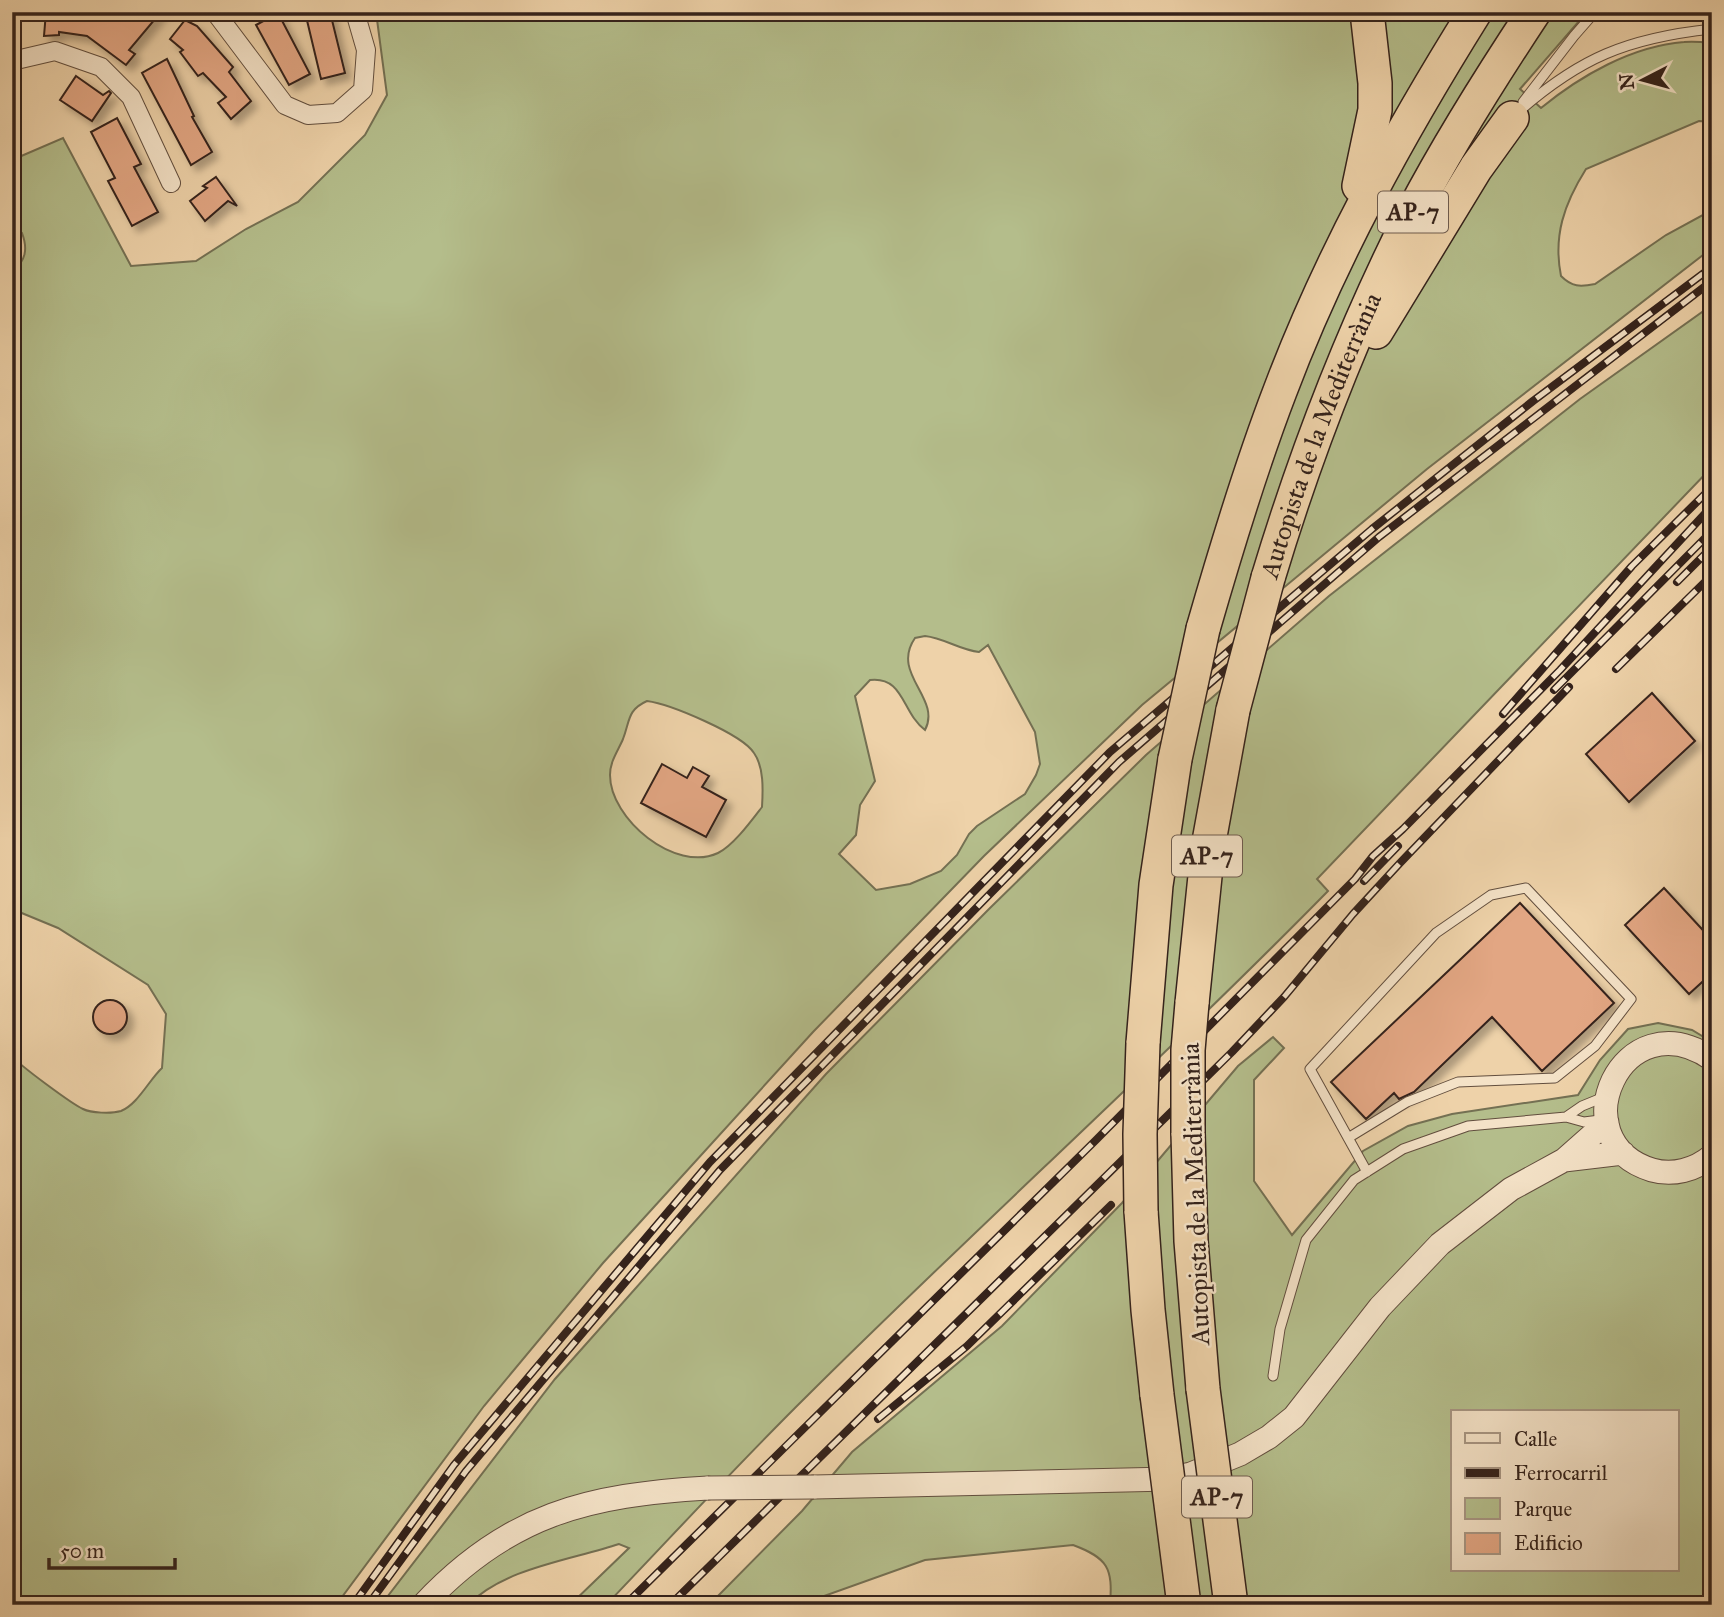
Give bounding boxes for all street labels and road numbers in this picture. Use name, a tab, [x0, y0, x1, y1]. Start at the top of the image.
road number: AP-7	[1378, 192, 1448, 232]
street label: Autopista de la Mediterrània	[1253, 287, 1388, 583]
road number: AP-7	[1172, 836, 1242, 876]
street label: Autopista de la Mediterrània	[1174, 1042, 1216, 1347]
road number: AP-7	[1182, 1476, 1252, 1518]

